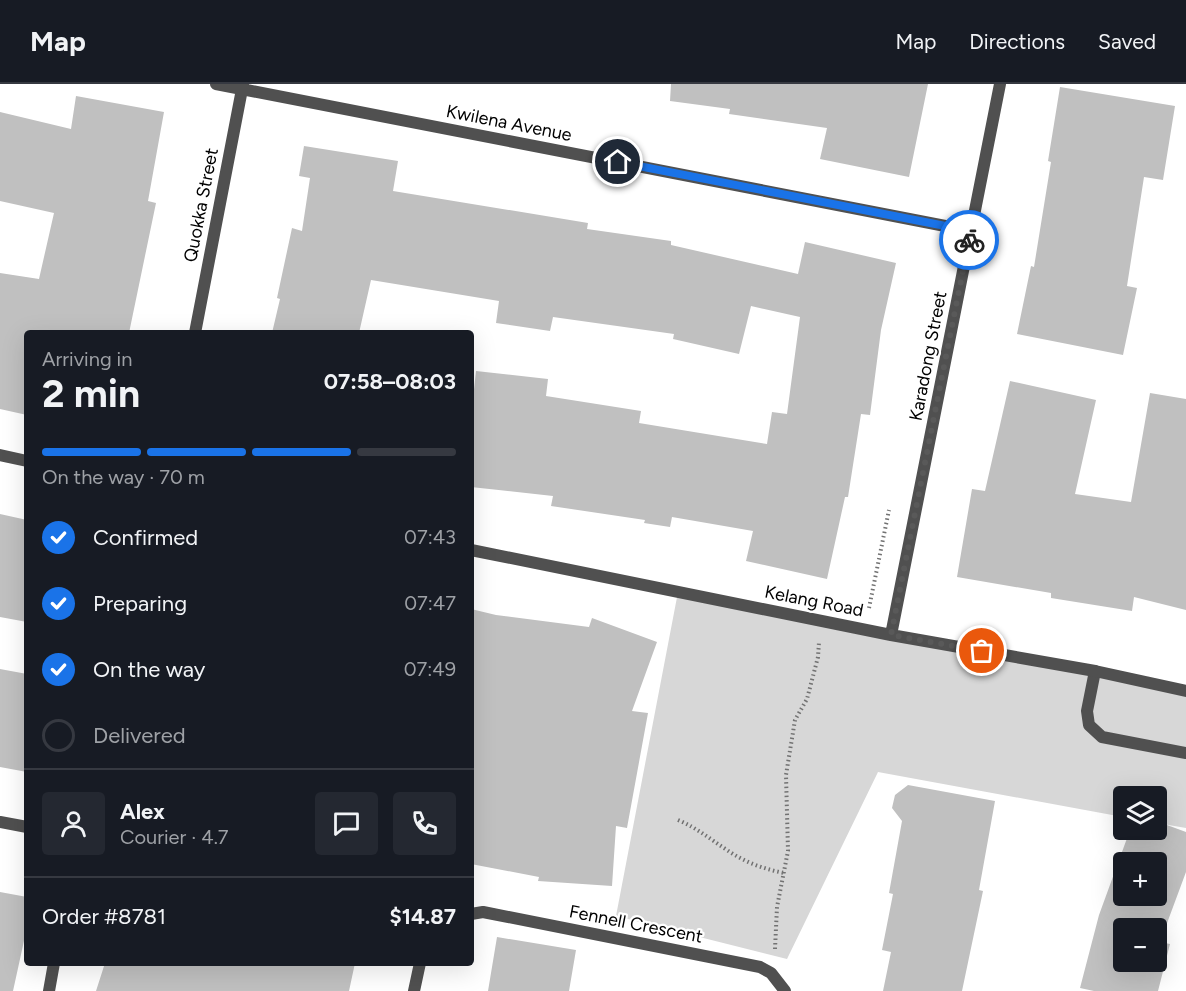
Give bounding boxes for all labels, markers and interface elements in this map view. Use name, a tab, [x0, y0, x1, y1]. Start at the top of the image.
text: Map	[30, 24, 86, 58]
text: Map	[895, 29, 936, 54]
text: Directions	[969, 29, 1065, 54]
text: Saved	[1098, 29, 1156, 54]
street label: Kwilena Avenue	[444, 100, 574, 146]
pin	[592, 136, 643, 187]
icon: home	[601, 145, 634, 178]
street label: Quokka Street	[179, 146, 223, 264]
courier	[939, 210, 999, 270]
icon: bike	[953, 224, 986, 257]
street label: Karadong Street	[905, 289, 951, 423]
text: Arriving in	[42, 347, 132, 371]
text: 07:58–08:03	[324, 368, 456, 395]
text: 2 min	[42, 370, 140, 417]
text: On the way · 70 m	[42, 465, 205, 489]
icon: check	[42, 521, 75, 554]
text: Confirmed	[93, 524, 198, 551]
text: 07:43	[404, 525, 456, 549]
street label: Kelang Road	[763, 581, 865, 621]
icon: check	[42, 587, 75, 620]
text: Preparing	[93, 590, 187, 617]
text: 07:47	[404, 591, 456, 615]
pin	[956, 625, 1007, 676]
icon: bag	[965, 634, 998, 667]
icon: check	[42, 653, 75, 686]
text: On the way	[93, 656, 205, 683]
text: 07:49	[404, 657, 456, 681]
text: Delivered	[93, 722, 186, 749]
map controls	[1113, 786, 1167, 972]
button: layers	[1113, 786, 1167, 840]
button: person	[42, 792, 105, 855]
button: chat	[315, 792, 378, 855]
button: phone	[393, 792, 456, 855]
text: Alex	[120, 798, 165, 825]
text: Courier · 4.7	[120, 825, 229, 849]
button: +	[1113, 852, 1167, 906]
street label: Fennell Crescent	[567, 900, 705, 948]
text: Order #8781	[42, 903, 166, 930]
text: $14.87	[389, 903, 456, 930]
button: −	[1113, 918, 1167, 972]

